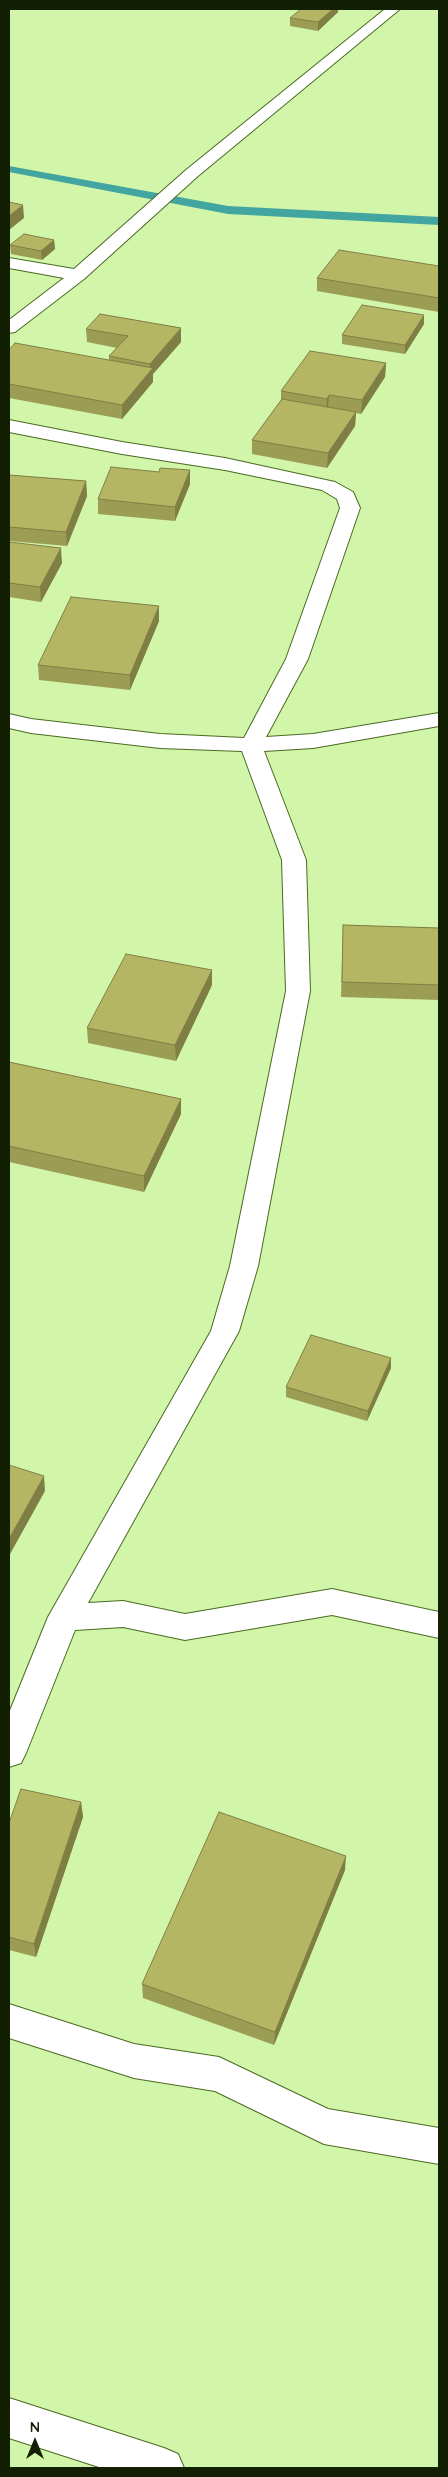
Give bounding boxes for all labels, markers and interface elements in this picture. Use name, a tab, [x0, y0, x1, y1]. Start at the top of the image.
north arrow	[10, 2417, 60, 2467]
text: N	[30, 2418, 40, 2436]

